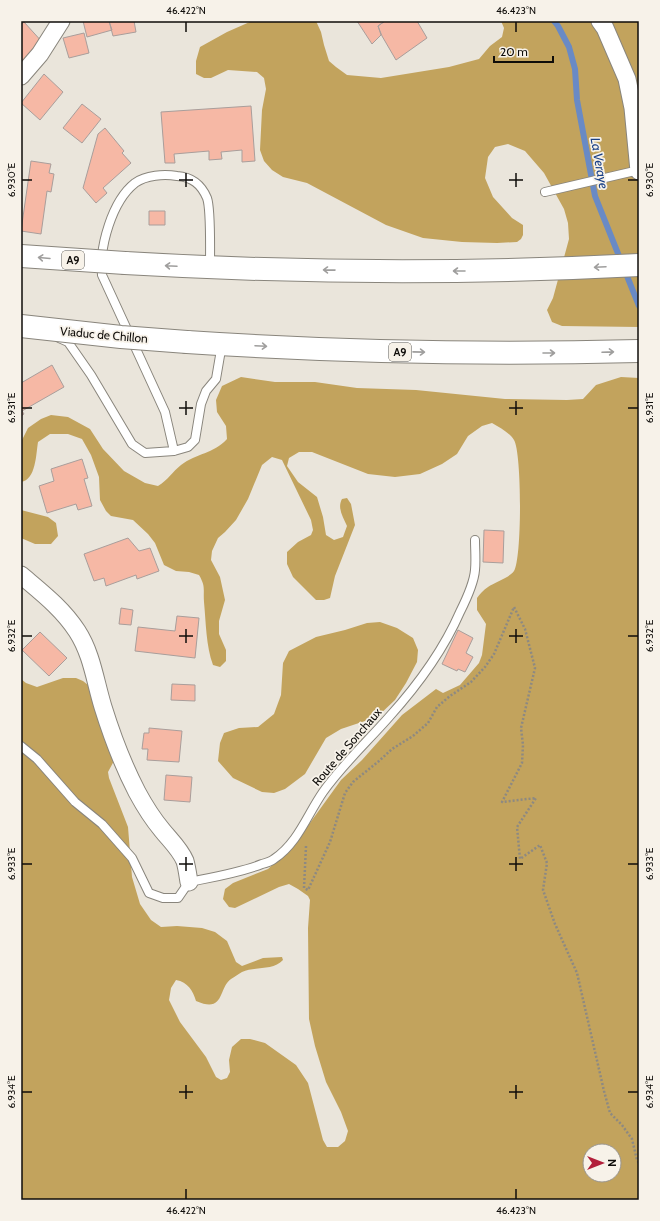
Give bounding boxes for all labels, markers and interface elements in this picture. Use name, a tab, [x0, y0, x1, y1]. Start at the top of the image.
text: 46.422°N	[166, 4, 206, 17]
text: 46.423°N	[496, 4, 536, 17]
scale bar	[494, 38, 553, 64]
text: 20 m	[500, 44, 528, 59]
water label: La Veraye	[588, 136, 612, 190]
text: 6.930°E	[5, 162, 18, 197]
text: 6.930°E	[643, 162, 656, 197]
road number: A9	[62, 251, 84, 269]
one-way arrow	[38, 254, 51, 261]
one-way arrow	[165, 262, 178, 270]
one-way arrow	[594, 264, 607, 271]
one-way arrow	[323, 266, 336, 274]
one-way arrow	[453, 267, 466, 275]
street label: Viaduc de Chillon	[60, 323, 149, 346]
one-way arrow	[254, 343, 267, 350]
road number: A9	[389, 343, 411, 361]
one-way arrow	[601, 348, 614, 356]
one-way arrow	[412, 349, 425, 356]
one-way arrow	[542, 349, 555, 357]
text: 6.931°E	[5, 392, 18, 423]
text: 6.931°E	[643, 392, 656, 423]
text: 6.932°E	[5, 619, 18, 652]
text: 6.932°E	[643, 619, 656, 652]
street label: Route de Sonchaux	[309, 704, 385, 789]
text: 6.933°E	[5, 847, 18, 880]
text: 6.933°E	[643, 847, 656, 880]
text: 6.934°E	[5, 1075, 18, 1108]
text: 6.934°E	[643, 1075, 656, 1108]
north arrow	[582, 1143, 622, 1183]
text: N	[605, 1159, 619, 1167]
text: 46.422°N	[166, 1204, 206, 1217]
text: 46.423°N	[496, 1204, 536, 1217]

